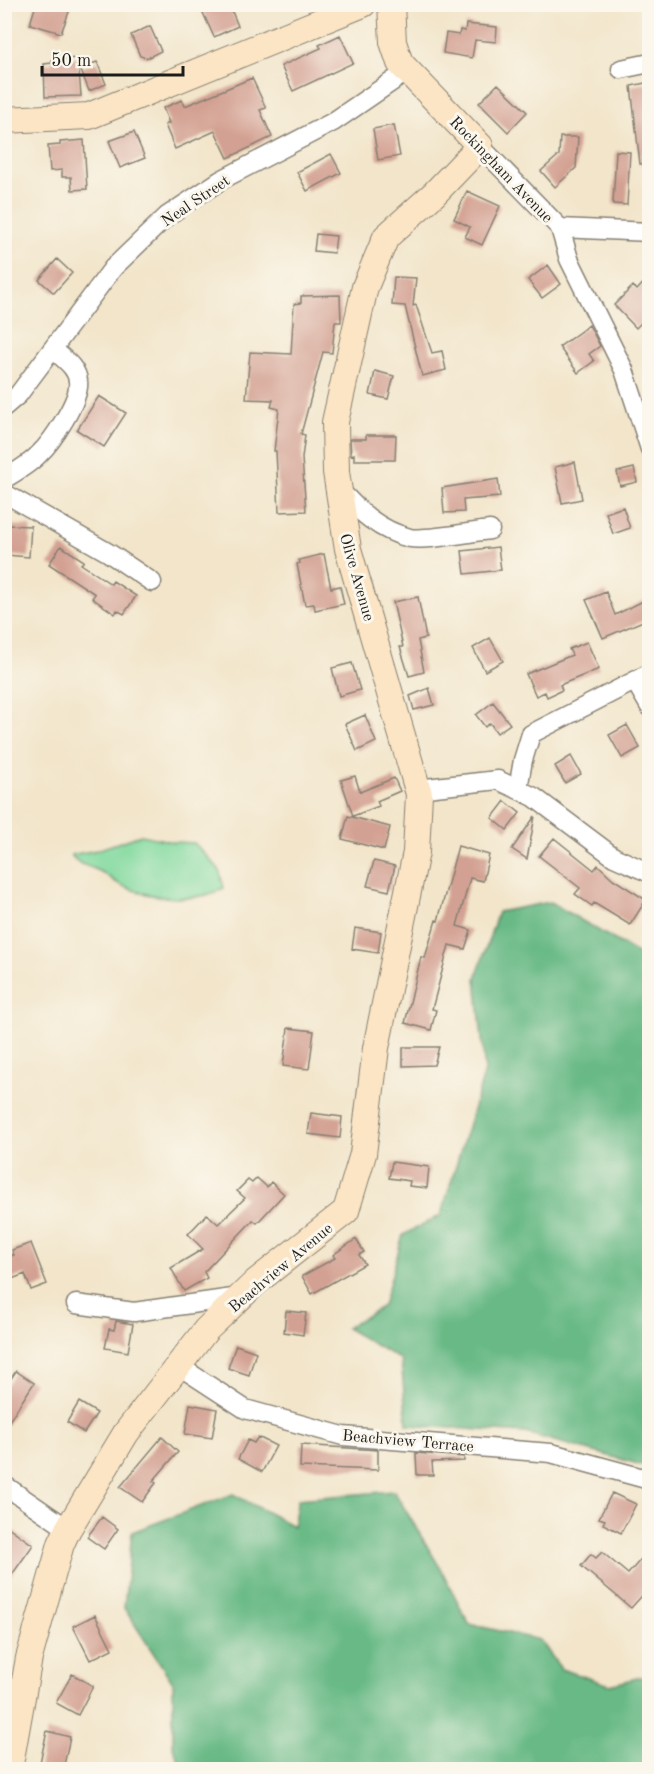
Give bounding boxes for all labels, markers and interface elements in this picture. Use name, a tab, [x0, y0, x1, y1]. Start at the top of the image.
scale bar	[42, 39, 183, 77]
text: 50 m	[51, 52, 91, 70]
street label: Rockingham Avenue	[446, 114, 555, 227]
street label: Neal Street	[159, 173, 234, 230]
street label: Olive Avenue	[336, 532, 376, 623]
street label: Beachview Avenue	[226, 1221, 336, 1316]
street label: Beachview Terrace	[341, 1428, 474, 1456]

